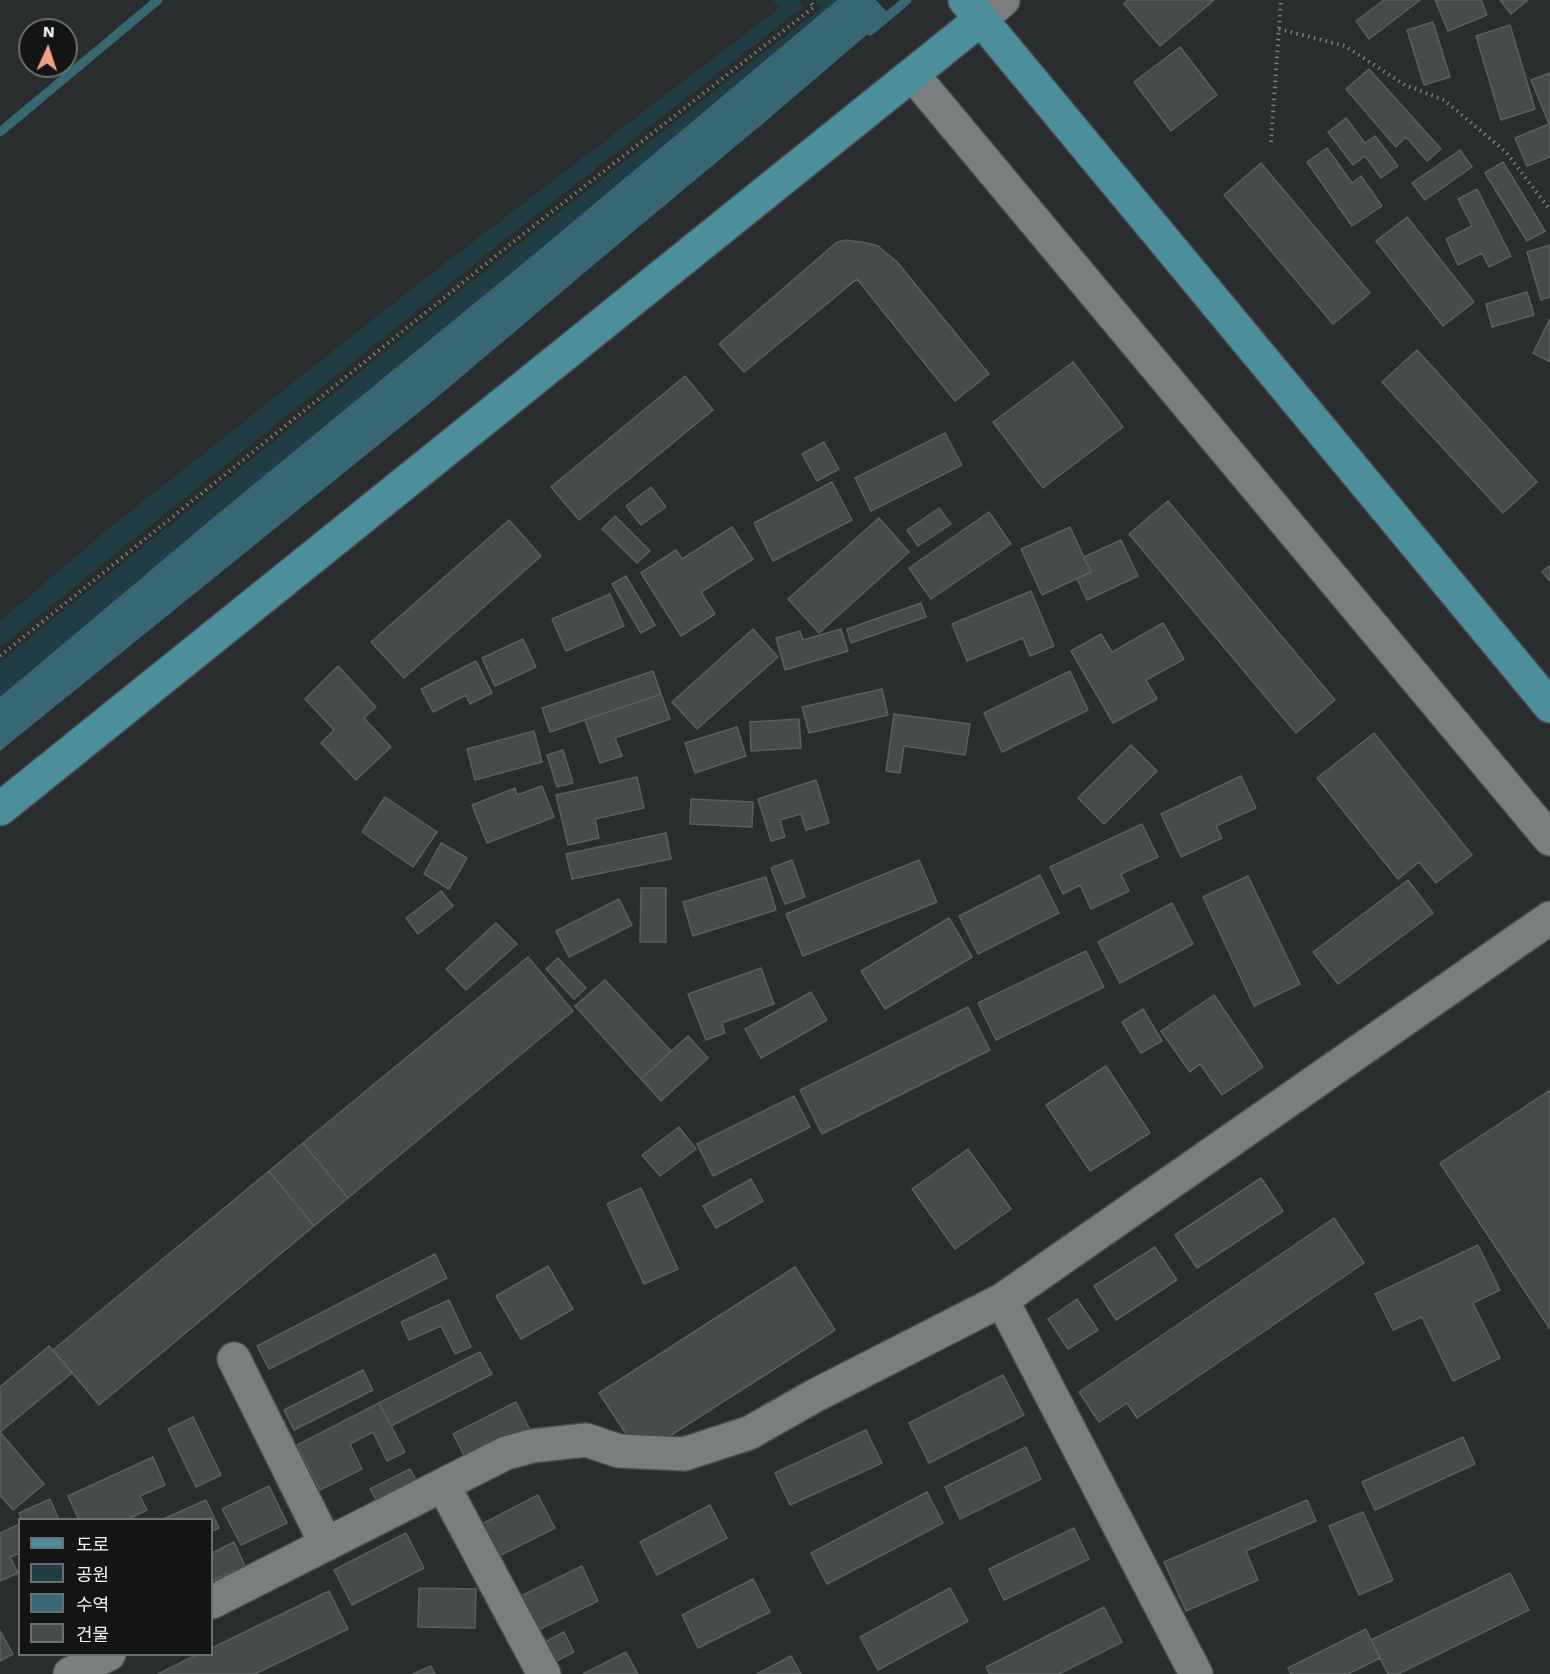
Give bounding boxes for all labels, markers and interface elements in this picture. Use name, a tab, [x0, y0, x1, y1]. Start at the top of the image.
north arrow	[18, 18, 78, 78]
text: N	[42, 22, 55, 41]
legend	[18, 1518, 213, 1656]
text: 도로	[76, 1534, 109, 1555]
text: 공원	[76, 1564, 109, 1585]
text: 수역	[76, 1594, 109, 1615]
text: 건물	[76, 1624, 109, 1645]

